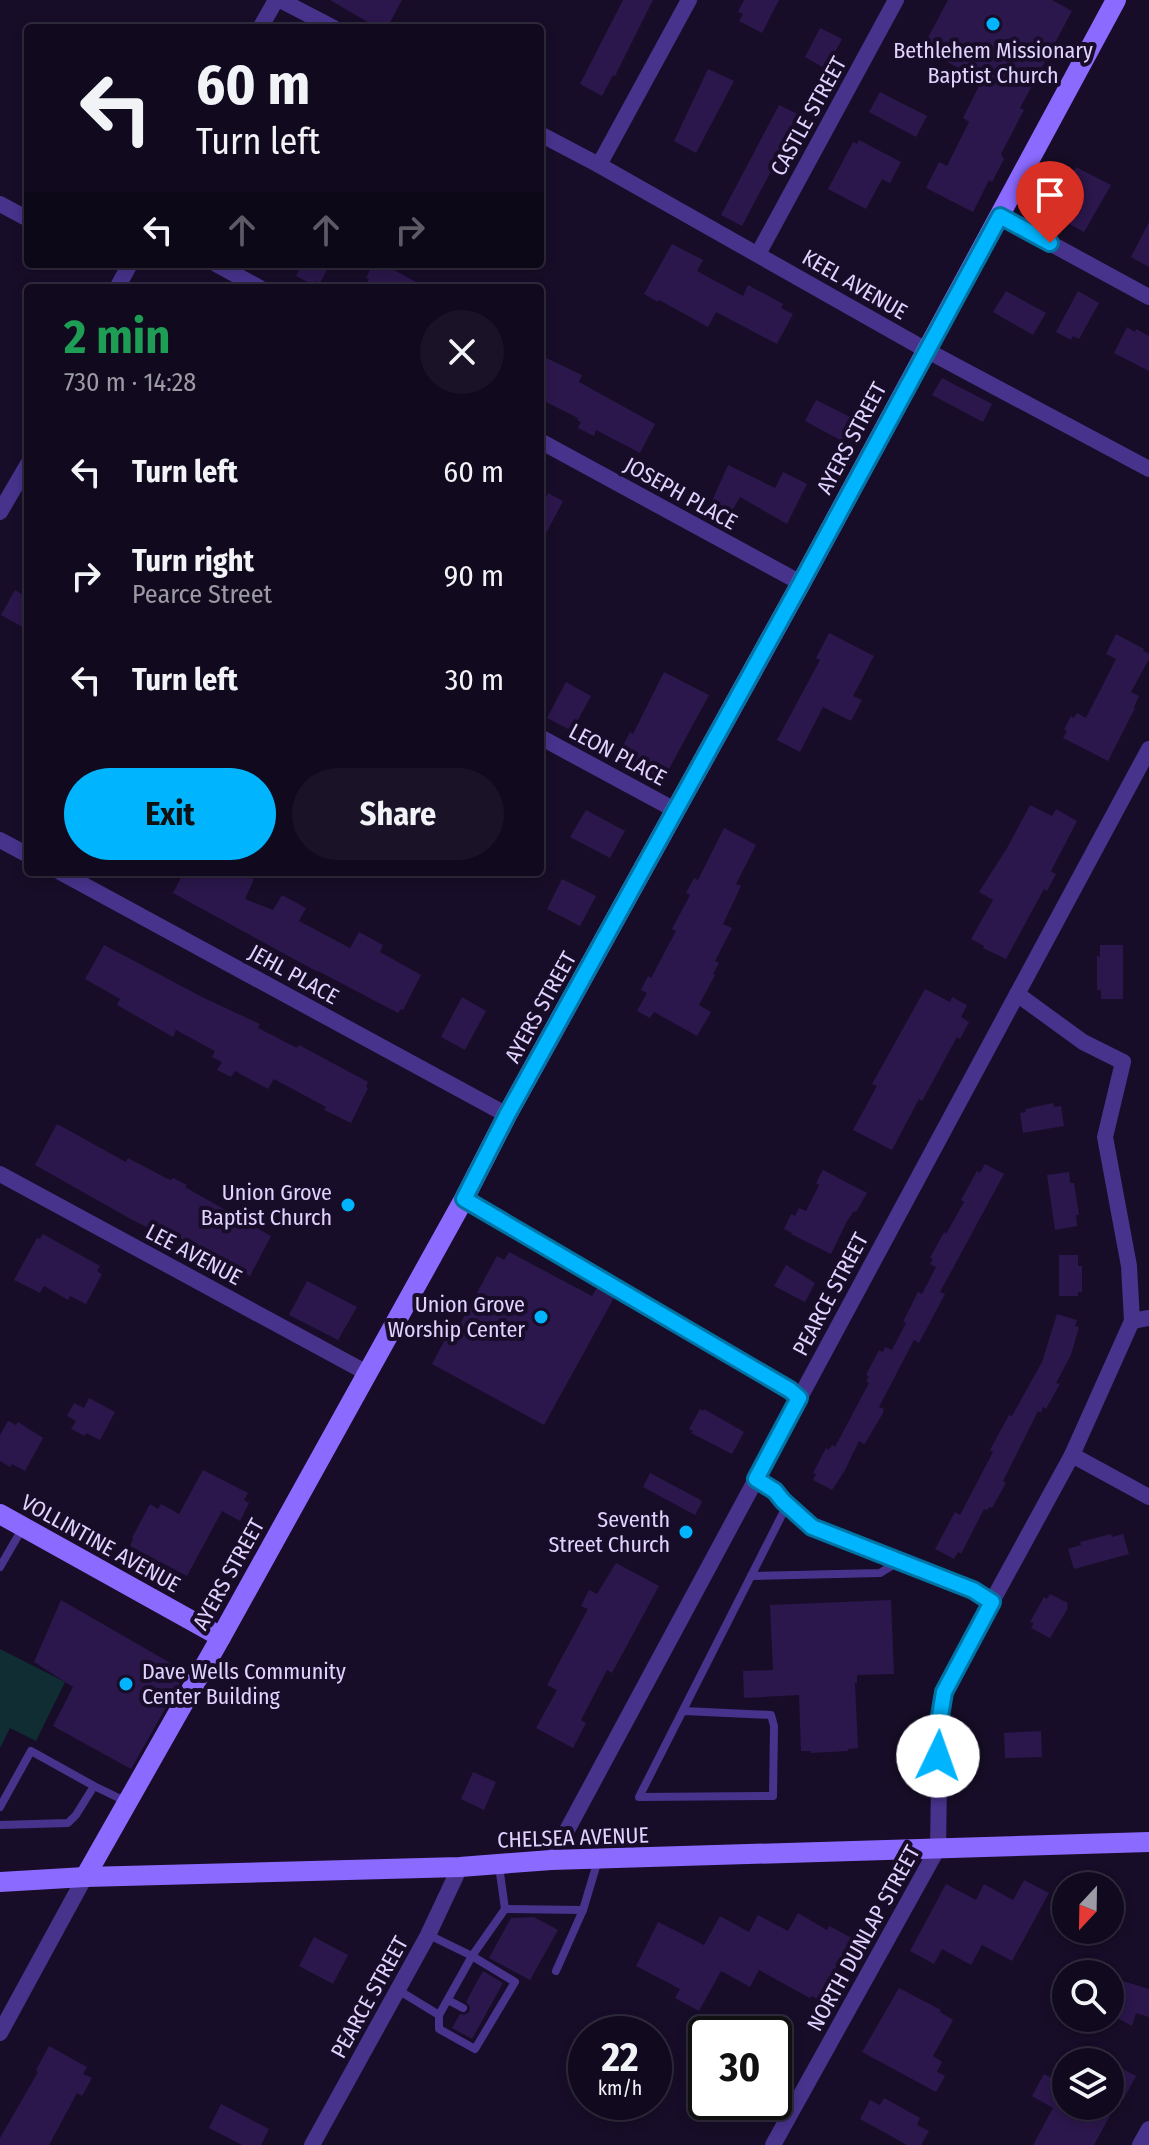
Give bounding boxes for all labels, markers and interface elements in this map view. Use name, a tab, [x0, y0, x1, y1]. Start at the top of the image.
marker: Bethlehem Missionary Baptist Church	[984, 15, 1002, 33]
place label: Bethlehem Missionary Baptist Church	[893, 37, 1093, 89]
street label: CASTLE STREET	[765, 51, 853, 181]
text: 60 m	[196, 52, 310, 119]
icon: left	[64, 56, 168, 160]
text: Turn left	[196, 120, 320, 164]
pin	[1016, 161, 1084, 243]
icon: arrive	[1028, 173, 1072, 217]
icon: left	[136, 208, 180, 252]
icon: ahead	[220, 208, 264, 252]
icon: ahead	[304, 208, 348, 252]
icon: right	[388, 208, 432, 252]
street label: KEEL AVENUE	[798, 244, 912, 325]
text: 2 min	[64, 308, 170, 366]
button: close	[420, 310, 504, 394]
text: 730 m · 14:28	[64, 367, 196, 398]
street label: AYERS STREET	[811, 377, 893, 499]
icon: left	[64, 450, 108, 494]
street label: JOSEPH PLACE	[619, 451, 742, 536]
text: Turn left	[132, 454, 238, 490]
text: 60 m	[443, 454, 504, 490]
text: Turn right	[132, 543, 254, 579]
icon: right	[64, 554, 108, 598]
text: 90 m	[444, 558, 504, 594]
text: Pearce Street	[132, 579, 272, 610]
icon: left	[64, 658, 108, 702]
text: Turn left	[132, 662, 238, 698]
text: 30 m	[445, 662, 504, 698]
street label: LEON PLACE	[565, 718, 671, 791]
button: Exit	[64, 768, 276, 860]
button: Share	[292, 768, 504, 860]
street label: JEHL PLACE	[244, 939, 343, 1010]
street label: AYERS STREET	[499, 946, 582, 1068]
place label: Union Grove Baptist Church	[201, 1179, 332, 1231]
marker: Union Grove Baptist Church	[339, 1196, 357, 1214]
street label: LEE AVENUE	[141, 1218, 246, 1291]
street label: PEARCE STREET	[787, 1227, 874, 1360]
place label: Union Grove Worship Center	[388, 1291, 525, 1343]
marker: Union Grove Worship Center	[532, 1308, 550, 1326]
street label: VOLLINTINE AVENUE	[17, 1489, 185, 1598]
place label: Seventh Street Church	[549, 1506, 670, 1558]
street label: AYERS STREET	[187, 1513, 270, 1635]
marker: Seventh Street Church	[677, 1523, 695, 1541]
place label: Dave Wells Community Center Building	[142, 1658, 346, 1710]
marker: Dave Wells Community Center Building	[117, 1675, 135, 1693]
position arrow	[896, 1714, 980, 1798]
street label: CHELSEA AVENUE	[497, 1821, 649, 1854]
street label: NORTH DUNLAP STREET	[801, 1840, 926, 2036]
north arrow	[1052, 1872, 1124, 1944]
map controls	[1052, 1872, 1124, 2120]
street label: PEARCE STREET	[325, 1931, 414, 2063]
button: search	[1052, 1960, 1124, 2032]
speed limit sign: 30	[688, 2016, 792, 2120]
text: 22	[601, 2034, 639, 2082]
button: layers	[1052, 2048, 1124, 2120]
text: km/h	[598, 2076, 642, 2100]

